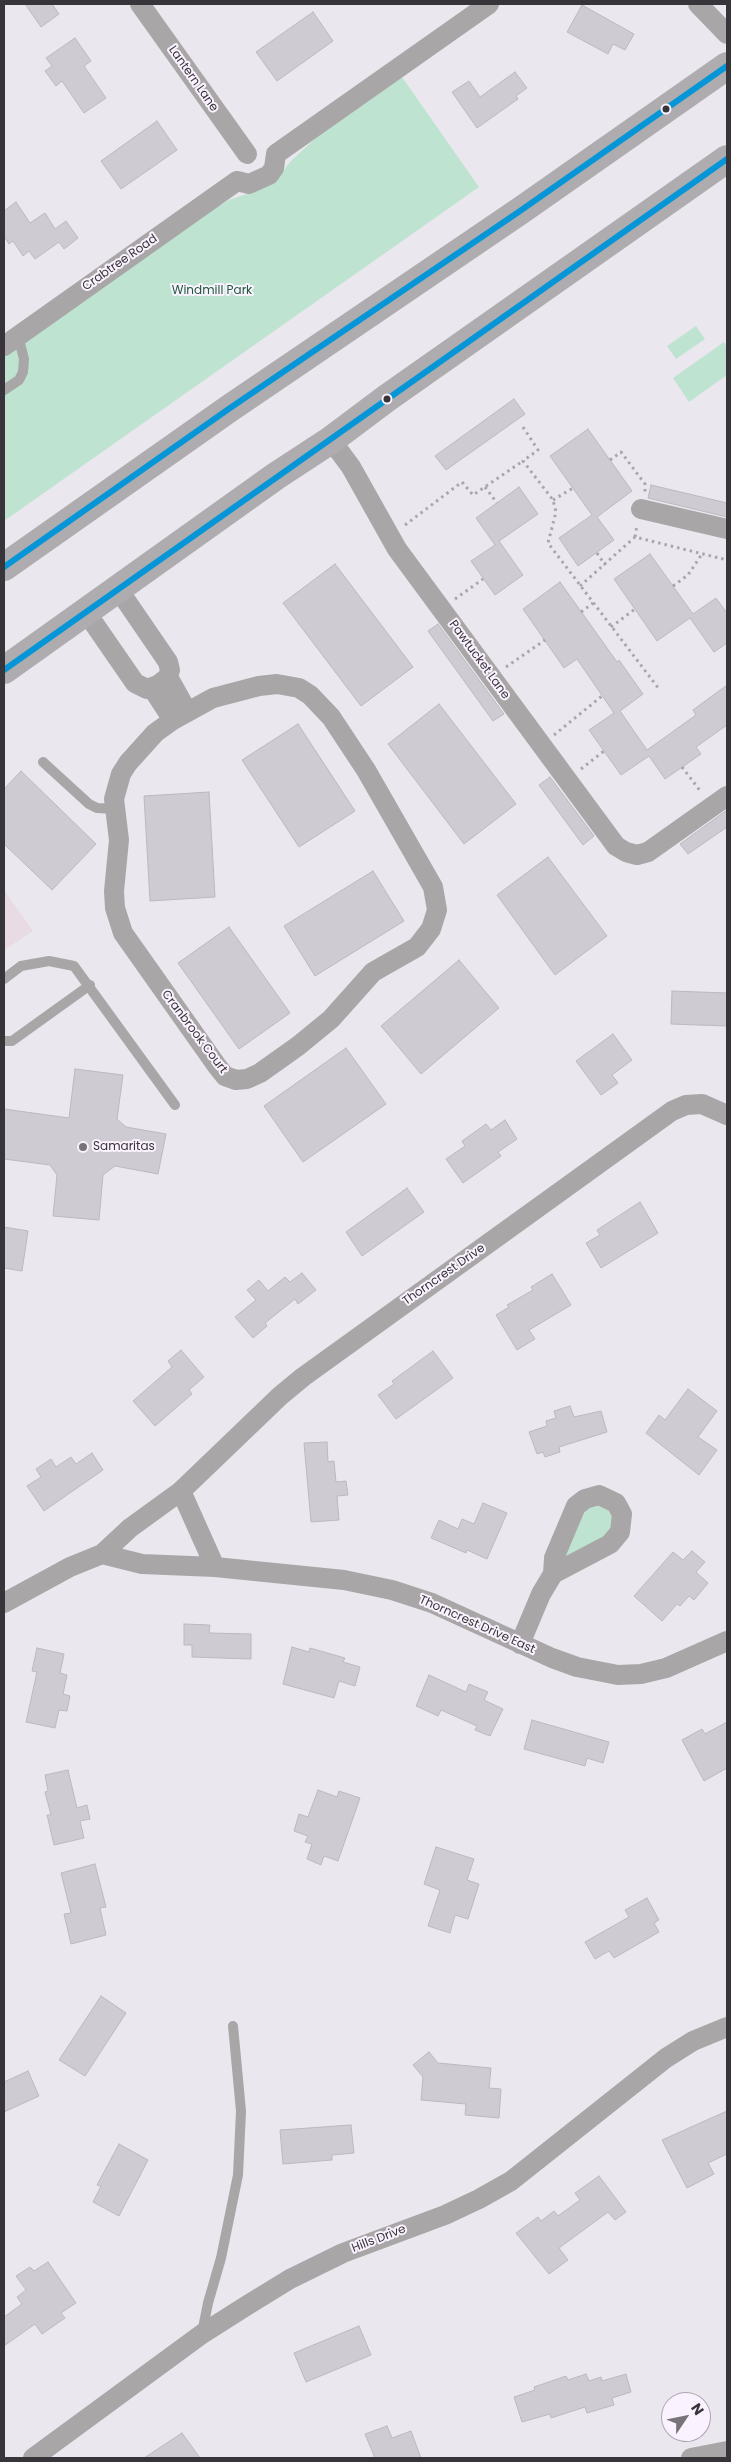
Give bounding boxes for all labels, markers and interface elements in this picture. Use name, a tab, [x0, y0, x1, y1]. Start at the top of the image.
street label: Lantern Lane	[165, 44, 221, 114]
unlabelled marker	[661, 104, 671, 114]
street label: Crabtree Road	[80, 232, 160, 294]
park label: Windmill Park	[172, 284, 252, 298]
unlabelled marker	[382, 394, 392, 404]
street label: Pawtucket Lane	[446, 618, 512, 702]
street label: Cranbrook Court	[158, 988, 230, 1076]
place label: Samaritas	[93, 1140, 155, 1154]
marker: Samaritas	[77, 1141, 89, 1153]
street label: Thorncrest Drive	[400, 1241, 488, 1309]
street label: Thorncrest Drive East	[417, 1593, 537, 1657]
street label: Hills Drive	[350, 2222, 408, 2256]
north arrow	[661, 2392, 711, 2442]
text: N	[686, 2399, 709, 2419]

